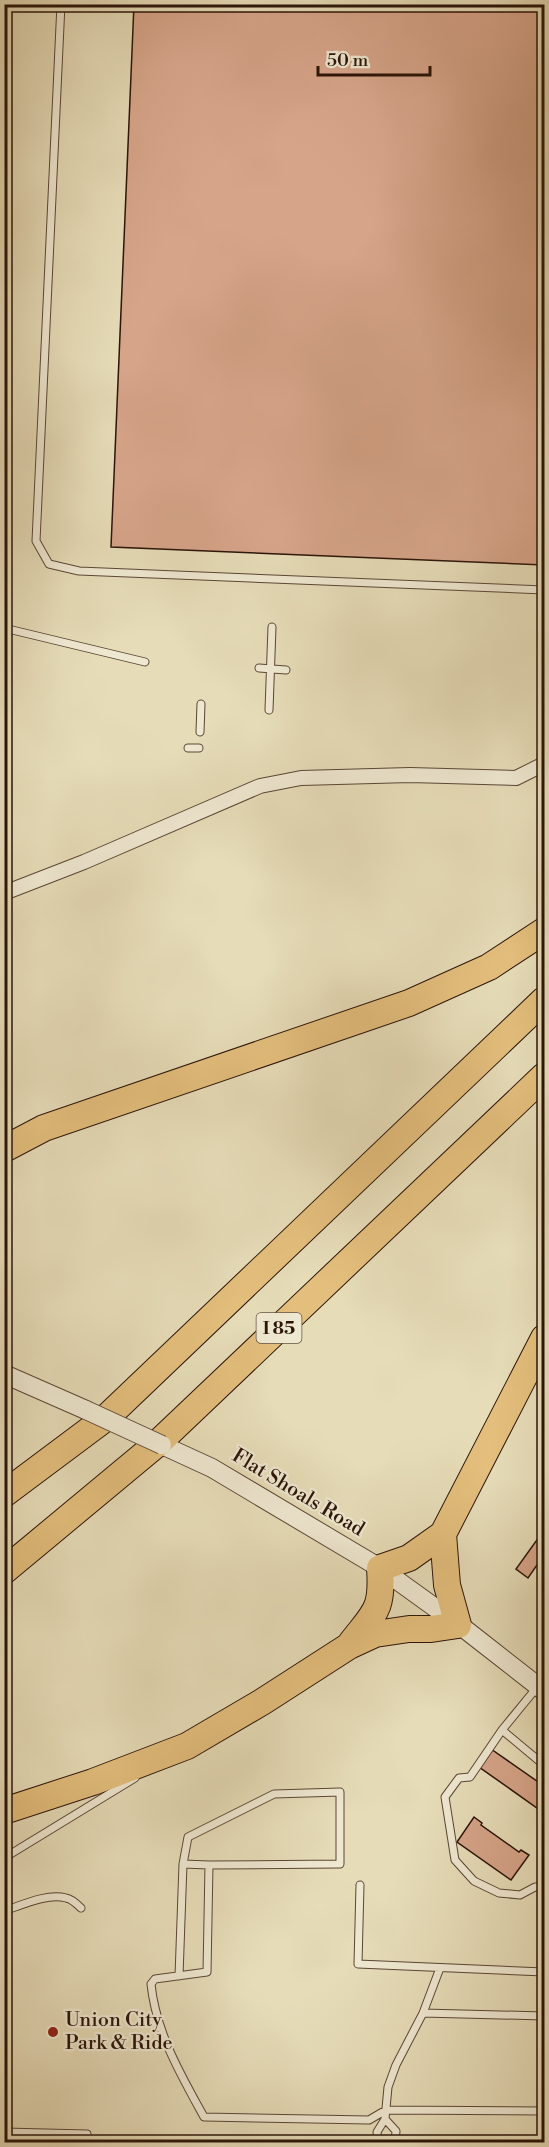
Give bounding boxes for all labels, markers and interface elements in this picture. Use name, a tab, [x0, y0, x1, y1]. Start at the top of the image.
scale bar	[318, 39, 430, 77]
text: 50 m	[327, 49, 369, 72]
road number: I 85	[256, 1313, 302, 1343]
street label: Flat Shoals Road	[227, 1444, 369, 1543]
place label: Union City Park & Ride	[65, 2008, 173, 2056]
marker: Union City Park & Ride	[46, 2025, 60, 2039]

